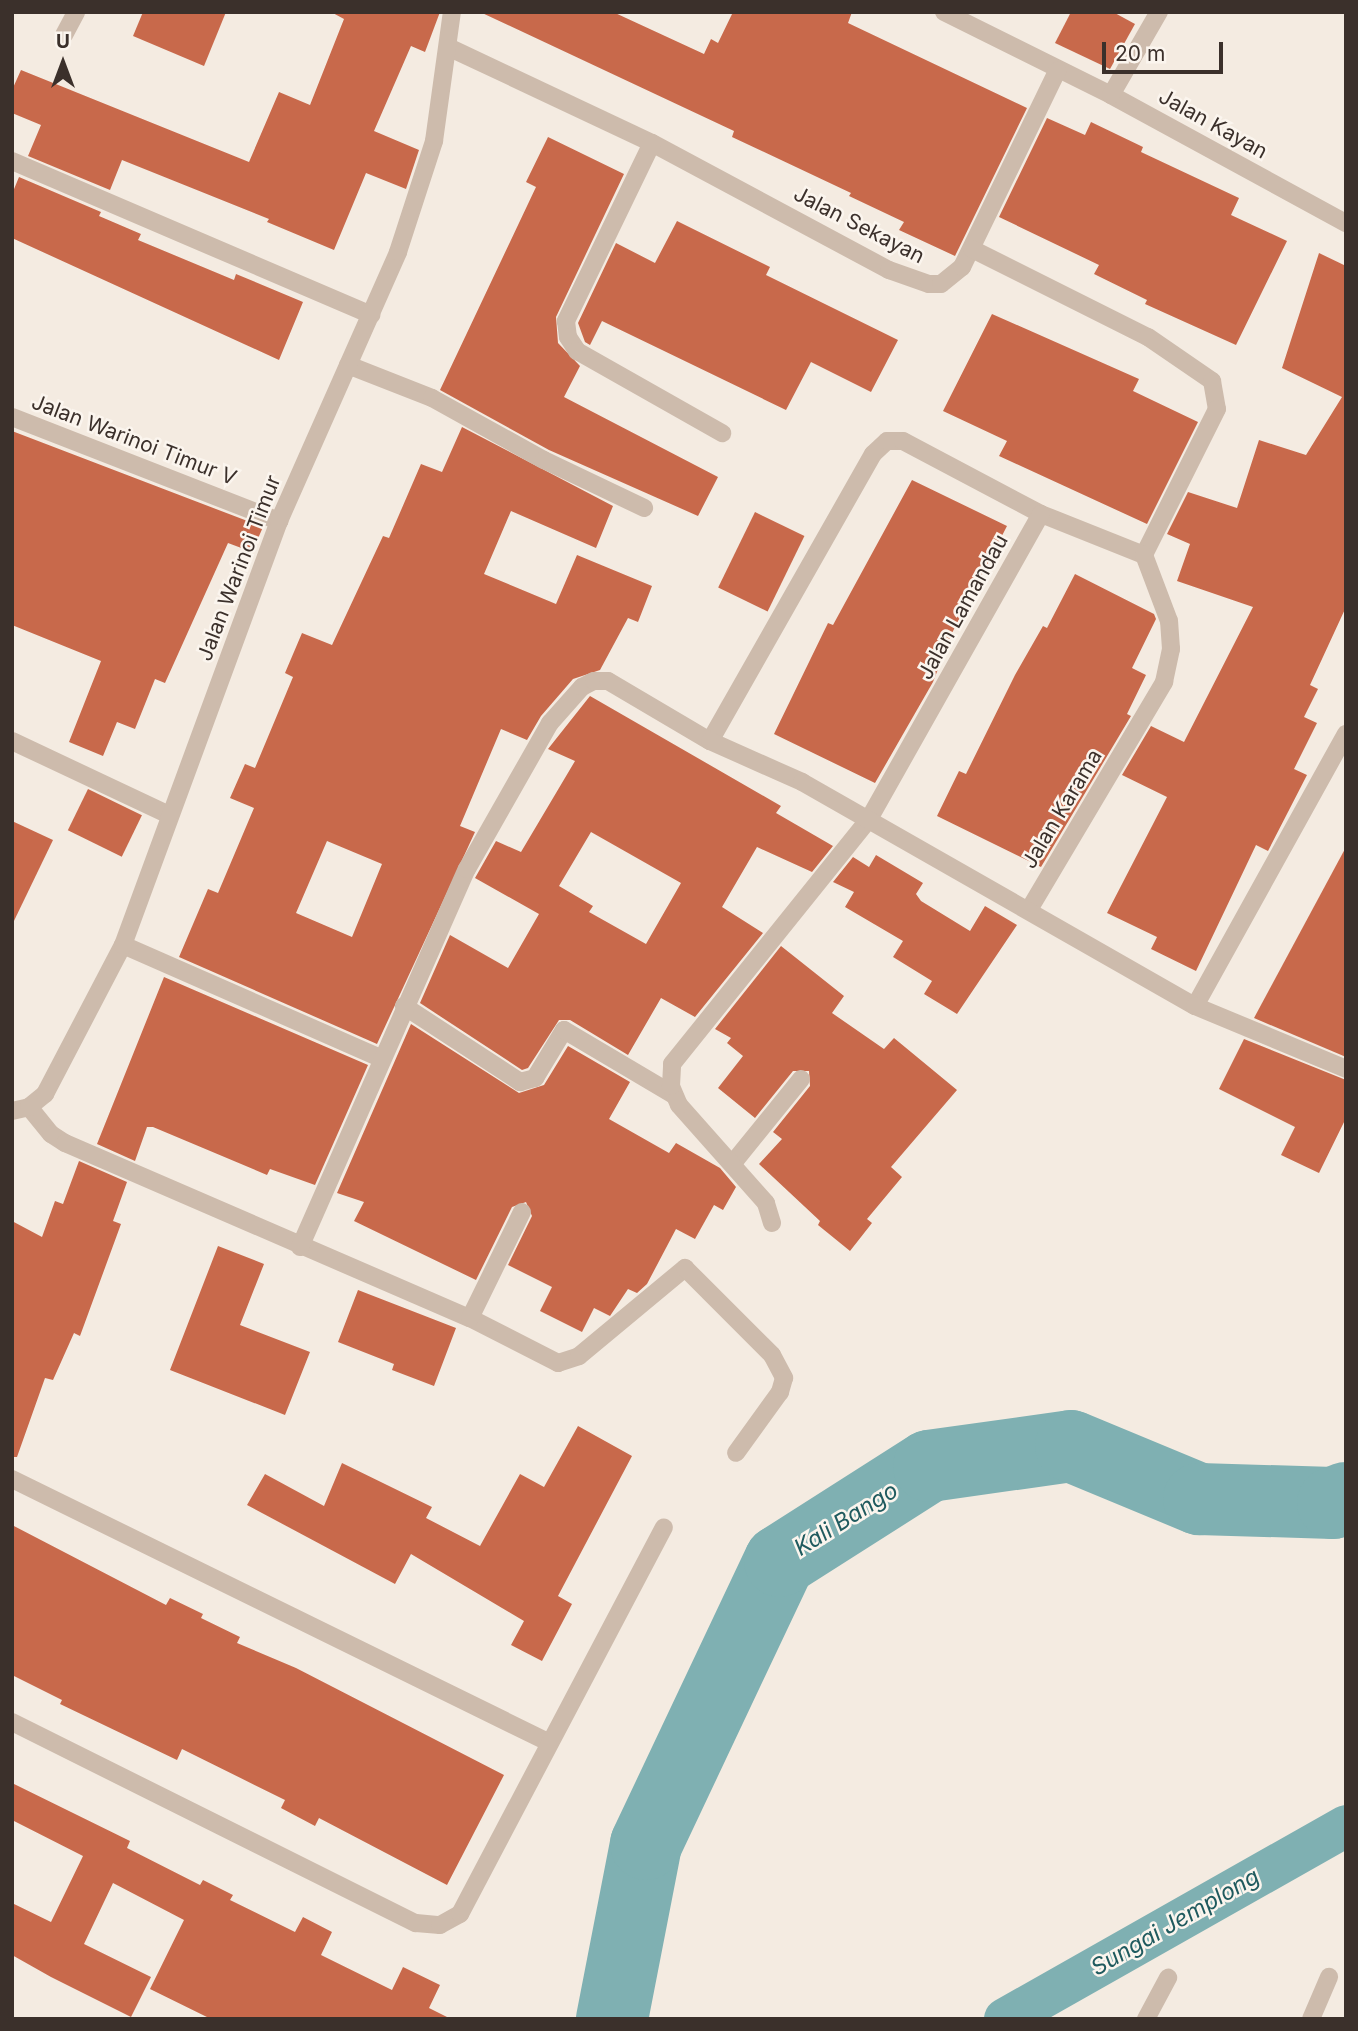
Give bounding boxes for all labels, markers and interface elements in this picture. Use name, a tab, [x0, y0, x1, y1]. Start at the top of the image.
north arrow	[28, 28, 98, 98]
scale bar	[1106, 28, 1227, 72]
text: U	[56, 30, 70, 53]
text: 20 m	[1115, 41, 1165, 66]
street label: Jalan Kayan	[1154, 84, 1272, 164]
street label: Jalan Sekayan	[789, 181, 929, 269]
street label: Jalan Warinoi Timur V	[28, 389, 240, 491]
street label: Jalan Warinoi Timur	[192, 471, 286, 665]
street label: Jalan Lamandau	[913, 530, 1013, 684]
street label: Jalan Karama	[1016, 745, 1108, 873]
water label: Kali Bango	[789, 1476, 903, 1562]
water label: Sungai Jemplong	[1086, 1863, 1264, 1981]

